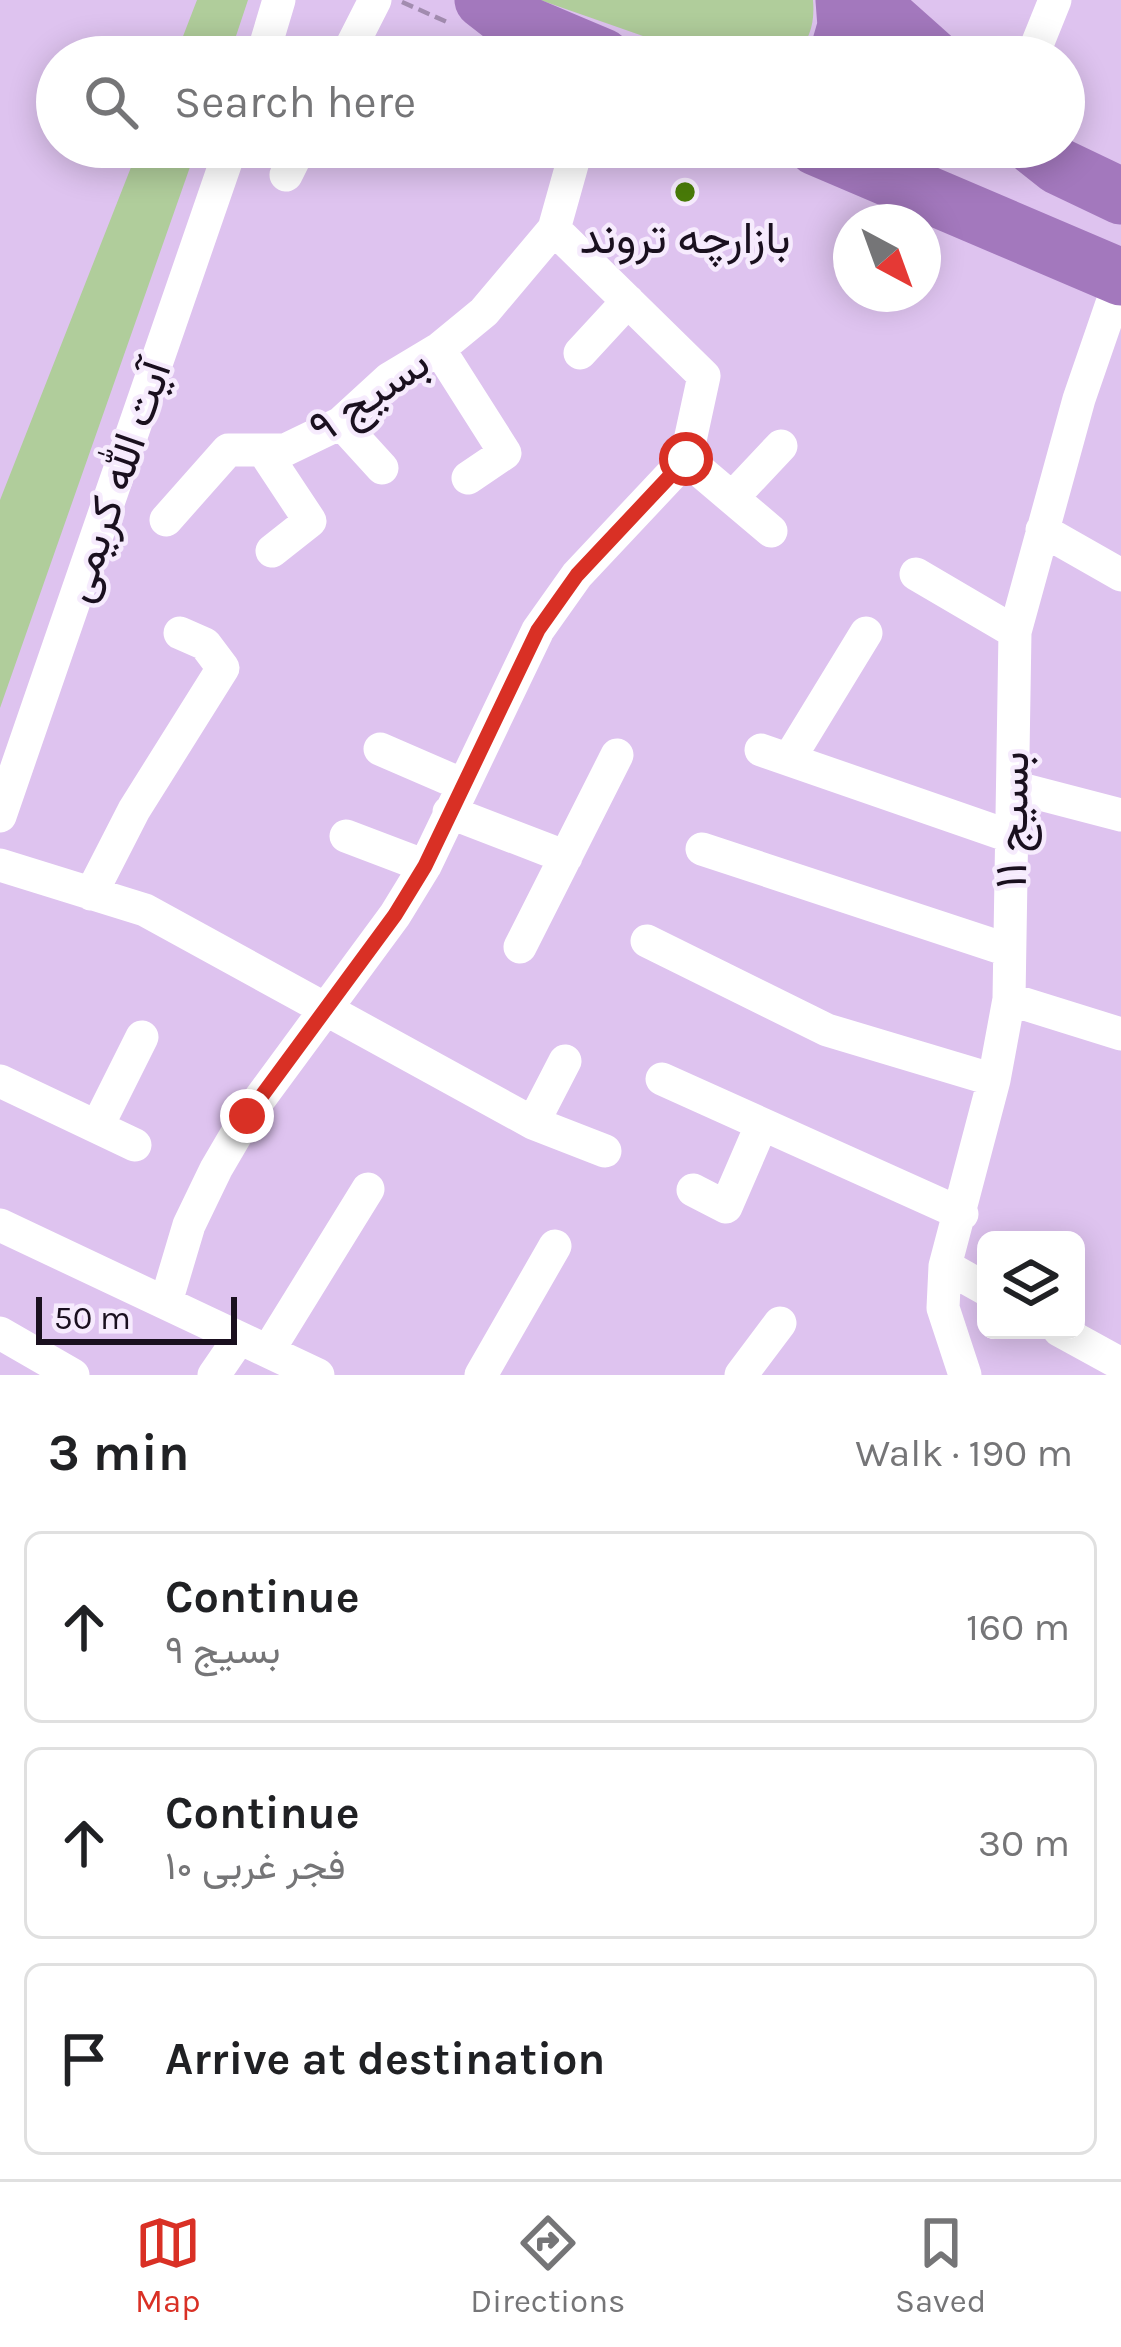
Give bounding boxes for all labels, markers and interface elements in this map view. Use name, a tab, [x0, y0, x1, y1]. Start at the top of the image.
search box	[36, 36, 1085, 168]
icon: search	[78, 69, 144, 135]
text: Search here	[174, 76, 416, 128]
marker: بازارچه تروند	[672, 179, 698, 205]
north arrow	[833, 204, 941, 312]
place label: بازارچه تروند	[579, 212, 791, 268]
street label: بسیج ۹	[299, 336, 441, 457]
street label: آیت الله کریمی	[51, 350, 184, 609]
route start	[659, 432, 713, 486]
street label: بسیج ۱۱	[985, 751, 1043, 889]
route end	[220, 1089, 274, 1143]
map controls	[977, 1231, 1085, 1339]
button: layers	[977, 1231, 1085, 1339]
scale bar	[36, 1291, 237, 1344]
text: 50 m	[54, 1299, 131, 1337]
text: 3 min	[48, 1423, 190, 1483]
text: Walk · 190 m	[855, 1430, 1073, 1476]
text: Continue	[165, 1571, 360, 1623]
icon: ahead	[51, 1594, 117, 1660]
text: 160 m	[966, 1604, 1070, 1650]
text: بسیج ۹	[165, 1627, 281, 1673]
text: Continue	[165, 1787, 360, 1839]
icon: ahead	[51, 1810, 117, 1876]
text: 30 m	[978, 1820, 1070, 1866]
text: فجر غربی ۱۰	[165, 1843, 346, 1889]
icon: arrive	[51, 2026, 117, 2092]
text: Arrive at destination	[165, 2033, 605, 2085]
tab: Map	[135, 2210, 201, 2320]
tab: Directions	[470, 2210, 625, 2320]
tab: Saved	[895, 2210, 986, 2320]

